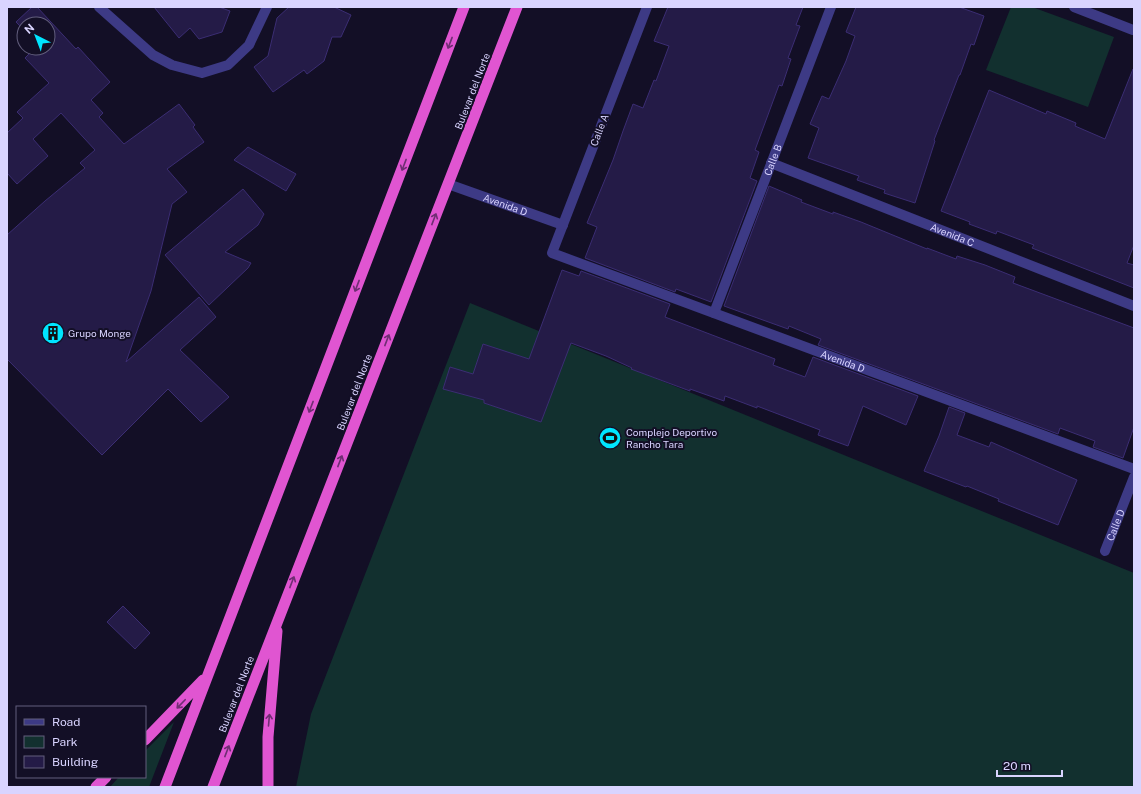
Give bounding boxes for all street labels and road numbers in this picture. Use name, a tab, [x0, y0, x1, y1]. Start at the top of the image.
street label: Bulevar del Norte	[452, 51, 492, 131]
street label: Calle A	[587, 112, 611, 148]
street label: Calle B	[761, 142, 784, 177]
street label: Avenida D	[482, 191, 529, 218]
street label: Avenida C	[929, 220, 976, 249]
street label: Avenida D	[819, 347, 867, 375]
street label: Bulevar del Norte	[334, 352, 374, 432]
street label: Calle D	[1104, 507, 1127, 542]
street label: Bulevar del Norte	[216, 654, 256, 734]

